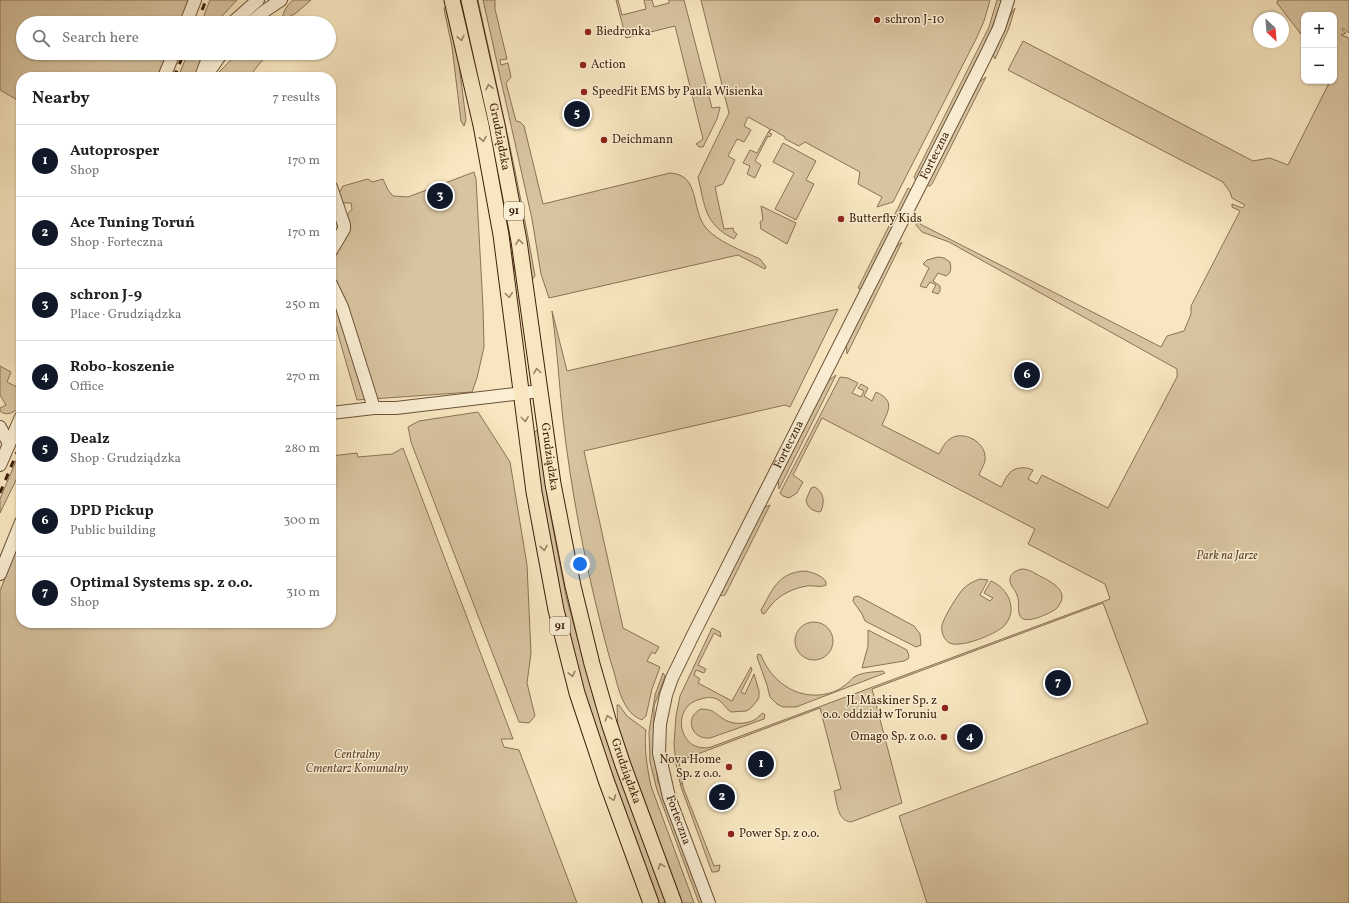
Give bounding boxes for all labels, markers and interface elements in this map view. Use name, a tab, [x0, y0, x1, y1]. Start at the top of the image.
place label: schron J-10	[885, 12, 944, 28]
north arrow	[1253, 12, 1289, 48]
map controls	[1301, 12, 1337, 84]
button: +	[1301, 12, 1337, 48]
marker: schron J-10	[872, 15, 882, 25]
search box	[16, 16, 336, 60]
place label: Biedronka	[596, 24, 651, 40]
icon: search	[30, 27, 52, 49]
marker: Biedronka	[583, 27, 593, 37]
text: Search here	[62, 28, 139, 49]
one-way arrow	[456, 35, 464, 41]
button: −	[1301, 48, 1337, 84]
place label: Action	[591, 57, 626, 73]
marker: Action	[578, 60, 588, 70]
one-way arrow	[486, 84, 494, 91]
place label: SpeedFit EMS by Paula Wisienka	[592, 84, 763, 100]
text: Nearby	[32, 87, 90, 110]
marker: SpeedFit EMS by Paula Wisienka	[579, 87, 589, 97]
text: 7 results	[273, 89, 320, 107]
pin: 5	[564, 99, 590, 129]
street label: Grudziądzka	[484, 102, 513, 172]
street label: Forteczna	[916, 129, 954, 182]
place label: Deichmann	[612, 132, 673, 148]
marker: Deichmann	[599, 135, 609, 145]
one-way arrow	[478, 136, 487, 142]
text: Autoprosper	[70, 141, 159, 162]
text: 1	[42, 152, 48, 170]
text: 170 m	[287, 152, 320, 170]
text: Shop	[70, 162, 99, 180]
pin: 3	[427, 181, 453, 211]
road number: 91	[504, 202, 524, 220]
place label: Butterfly Kids	[849, 211, 922, 227]
text: Ace Tuning Toruń	[70, 213, 195, 234]
marker: Butterfly Kids	[836, 214, 846, 224]
text: 2	[42, 224, 48, 242]
text: 170 m	[287, 224, 320, 242]
text: Shop · Forteczna	[70, 234, 163, 252]
one-way arrow	[516, 239, 524, 246]
text: schron J-9	[70, 285, 142, 306]
one-way arrow	[504, 292, 513, 298]
text: 3	[42, 296, 48, 314]
text: 250 m	[285, 296, 320, 314]
text: Place · Grudziądzka	[70, 306, 182, 324]
text: Robo-koszenie	[70, 357, 174, 378]
pin: 6	[1014, 360, 1040, 390]
text: 4	[41, 368, 49, 386]
text: 270 m	[286, 368, 320, 386]
one-way arrow	[533, 368, 542, 374]
text: Office	[70, 378, 104, 396]
one-way arrow	[520, 416, 529, 422]
street label: Forteczna	[770, 418, 808, 472]
street label: Grudziądzka	[537, 422, 562, 492]
text: Dealz	[70, 429, 110, 450]
text: 5	[42, 440, 48, 458]
text: 280 m	[284, 440, 320, 458]
text: Shop · Grudziądzka	[70, 450, 181, 468]
text: DPD Pickup	[70, 501, 154, 522]
text: 6	[41, 512, 49, 530]
text: 300 m	[284, 512, 320, 530]
text: Public building	[70, 522, 156, 540]
one-way arrow	[539, 544, 548, 551]
park label: Park na Jarze	[1196, 548, 1258, 564]
your location	[570, 554, 590, 574]
text: Optimal Systems sp. z o.o.	[70, 573, 253, 594]
text: 7	[42, 584, 48, 602]
text: 310 m	[286, 584, 320, 602]
text: Shop	[70, 594, 99, 612]
road number: 91	[550, 617, 570, 635]
pin: 7	[1045, 668, 1071, 698]
one-way arrow	[568, 671, 576, 677]
place label: JL Maskiner Sp. z o.o. oddział w Toruniu	[823, 693, 937, 723]
marker: JL Maskiner Sp. z o.o. oddział w Toruniu	[940, 703, 950, 713]
one-way arrow	[604, 714, 612, 721]
pin: 4	[957, 722, 983, 752]
place label: Omago Sp. z o.o.	[851, 729, 936, 745]
marker: Omago Sp. z o.o.	[939, 732, 949, 742]
street label: Grudziądzka	[607, 736, 645, 806]
park label: Centralny Cmentarz Komunalny	[306, 747, 409, 777]
pin: 1	[748, 749, 774, 779]
place label: Nova Home Sp. z o.o.	[659, 752, 721, 782]
marker: Nova Home Sp. z o.o.	[724, 762, 734, 772]
pin: 2	[709, 782, 735, 812]
street label: Forteczna	[662, 793, 694, 847]
one-way arrow	[608, 794, 616, 801]
place label: Power Sp. z o.o.	[739, 826, 820, 842]
marker: Power Sp. z o.o.	[726, 829, 736, 839]
one-way arrow	[657, 863, 665, 870]

